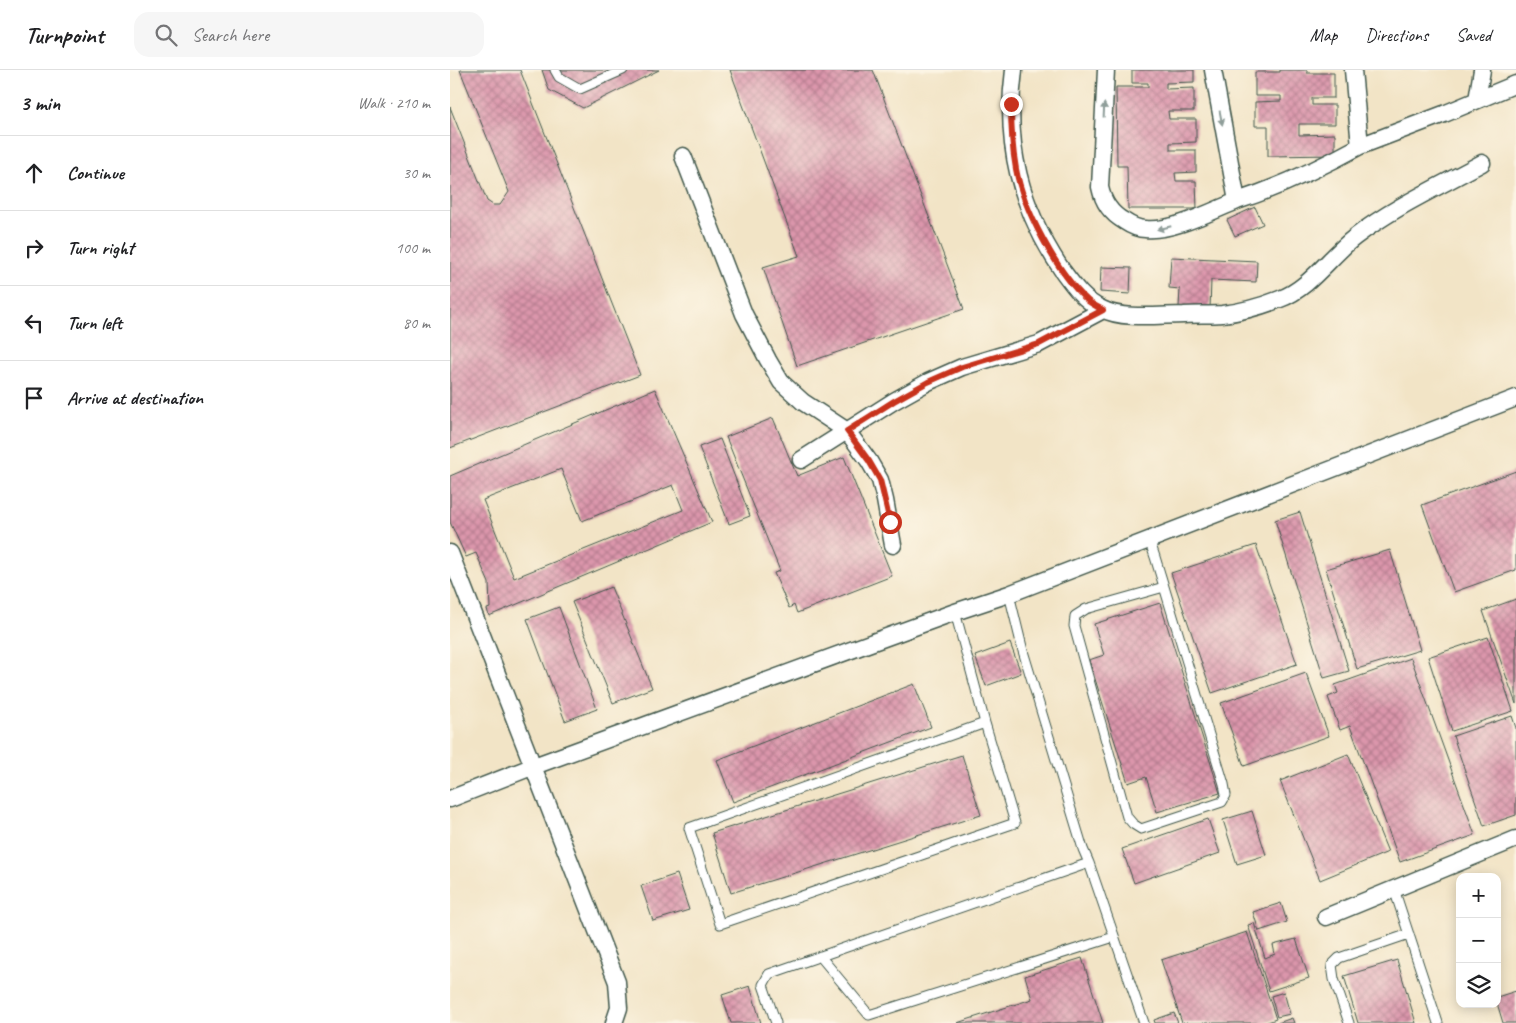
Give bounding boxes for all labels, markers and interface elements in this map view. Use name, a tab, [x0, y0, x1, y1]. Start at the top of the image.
search box	[134, 12, 484, 57]
text: Turnpoint	[25, 20, 104, 50]
icon: search	[152, 21, 180, 49]
text: Search here	[192, 23, 269, 47]
text: Map	[1310, 24, 1337, 46]
text: Directions	[1365, 24, 1428, 46]
text: Saved	[1456, 24, 1491, 46]
text: 3 min	[20, 90, 60, 116]
text: Walk · 210 m	[358, 93, 430, 113]
route end	[1000, 93, 1023, 116]
one-way arrow	[1100, 102, 1108, 118]
one-way arrow	[1217, 110, 1225, 126]
icon: ahead	[20, 159, 48, 187]
text: Continue	[67, 161, 124, 185]
text: 30 m	[403, 163, 430, 183]
one-way arrow	[1156, 224, 1172, 232]
icon: right	[20, 234, 48, 262]
text: Turn right	[67, 236, 134, 260]
text: 100 m	[396, 238, 430, 258]
icon: left	[20, 309, 48, 337]
text: Turn left	[67, 311, 122, 335]
text: 80 m	[403, 313, 430, 333]
icon: arrive	[20, 384, 48, 412]
text: Arrive at destination	[67, 386, 203, 410]
route start	[879, 511, 902, 534]
map controls	[1456, 873, 1501, 1008]
button: +	[1456, 873, 1501, 918]
button: −	[1456, 918, 1501, 963]
button: layers	[1456, 963, 1501, 1008]

